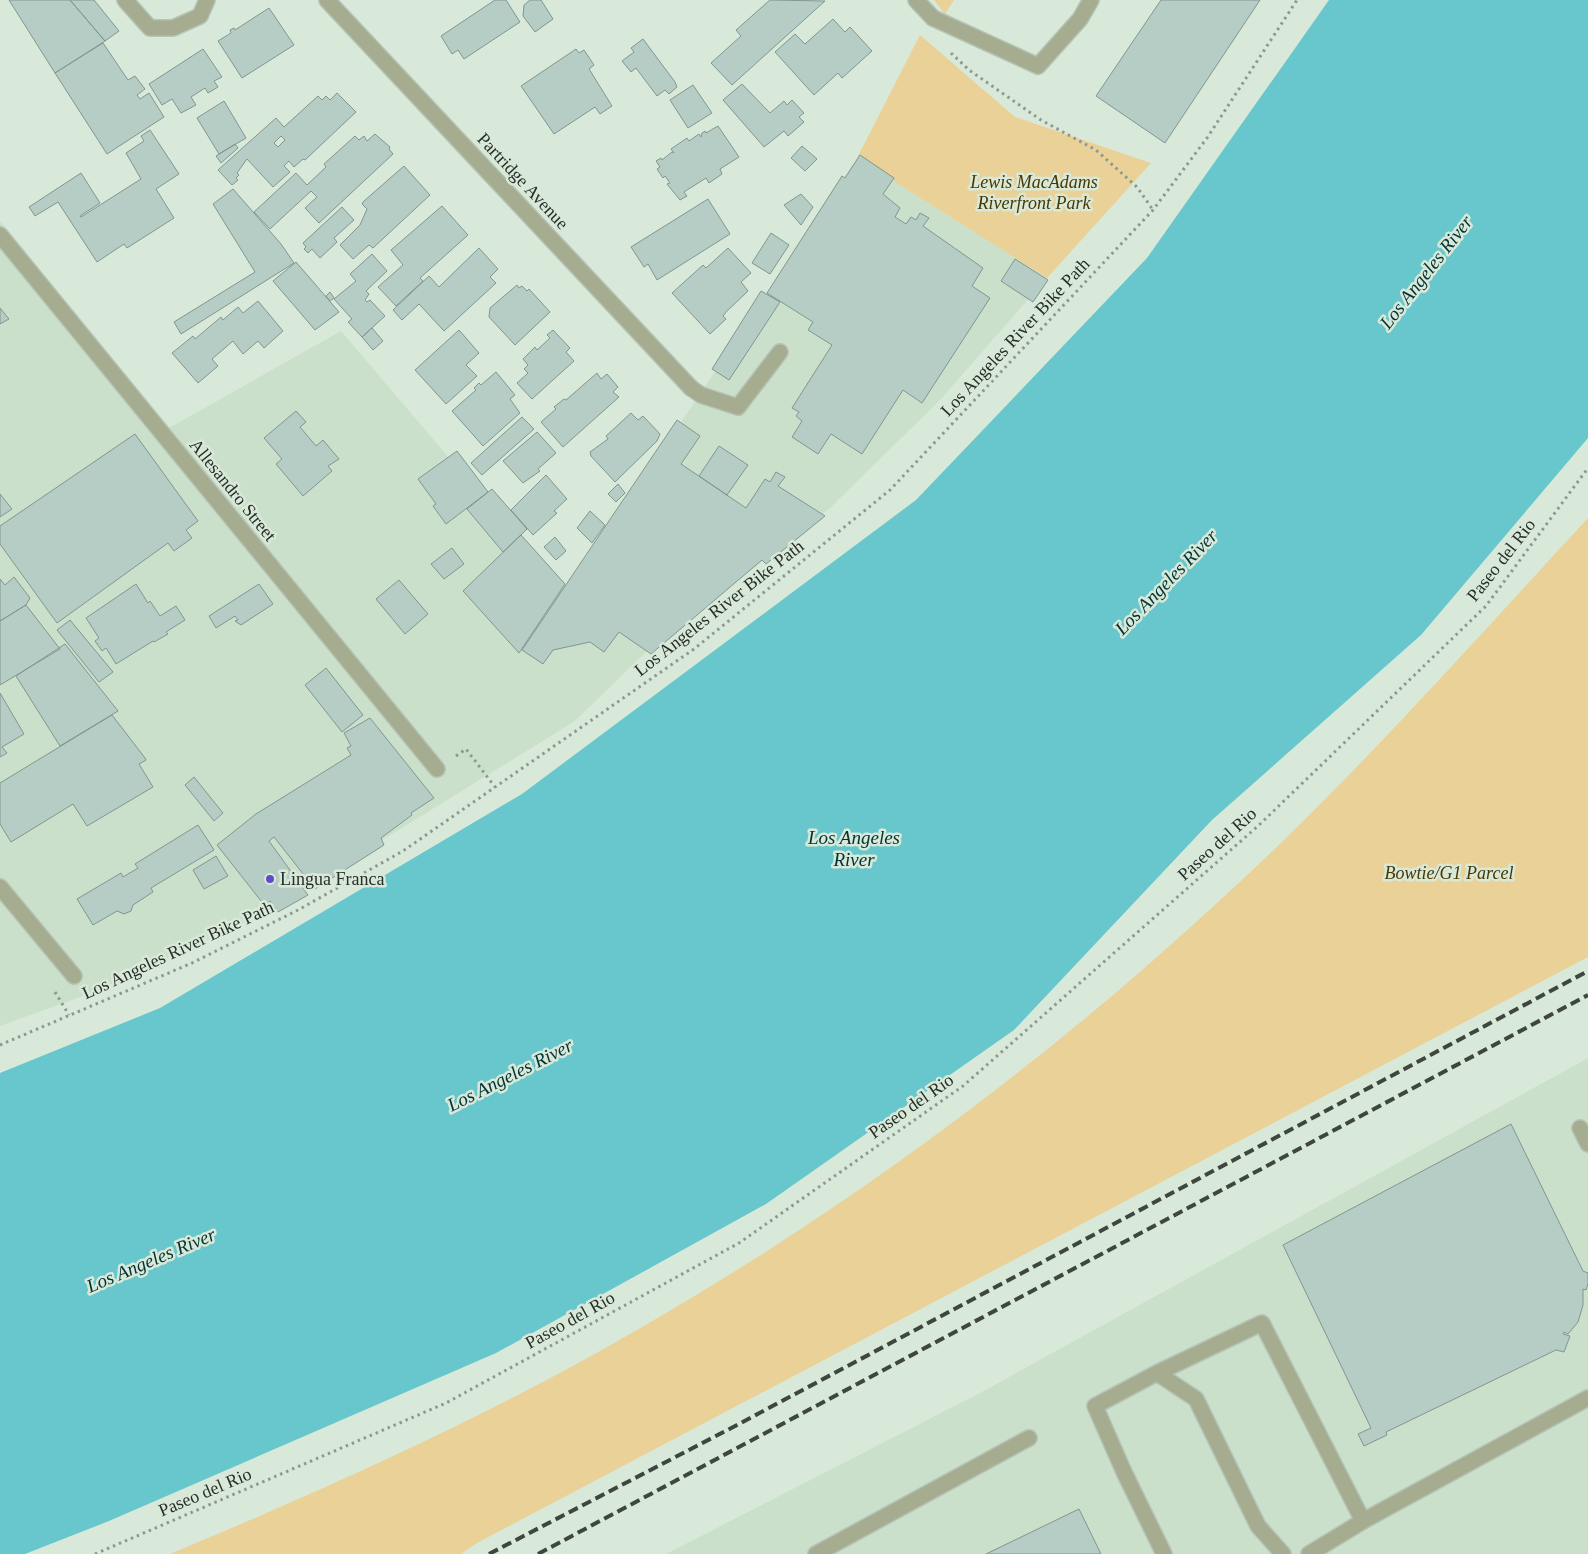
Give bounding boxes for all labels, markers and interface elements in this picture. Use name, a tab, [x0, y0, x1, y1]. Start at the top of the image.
street label: Partridge Avenue	[473, 129, 573, 233]
park label: Lewis MacAdams Riverfront Park	[969, 172, 1098, 213]
water label: Los Angeles River	[1375, 211, 1477, 334]
street label: Los Angeles River Bike Path	[936, 254, 1094, 420]
street label: Allesandro Street	[186, 435, 280, 545]
street label: Paseo del Rio	[1463, 515, 1539, 605]
water label: Los Angeles River	[1110, 525, 1222, 640]
street label: Los Angeles River Bike Path	[631, 536, 807, 680]
street label: Paseo del Rio	[1174, 803, 1260, 885]
water label: Los Angeles River	[807, 827, 900, 870]
park label: Bowtie/G1 Parcel	[1385, 863, 1513, 883]
place label: Lingua Franca	[280, 869, 384, 889]
marker: Lingua Franca	[264, 873, 276, 885]
street label: Los Angeles River Bike Path	[79, 897, 277, 1003]
water label: Los Angeles River	[443, 1034, 577, 1116]
street label: Paseo del Rio	[865, 1069, 957, 1143]
water label: Los Angeles River	[82, 1223, 219, 1297]
street label: Paseo del Rio	[522, 1287, 618, 1353]
street label: Paseo del Rio	[156, 1463, 254, 1521]

